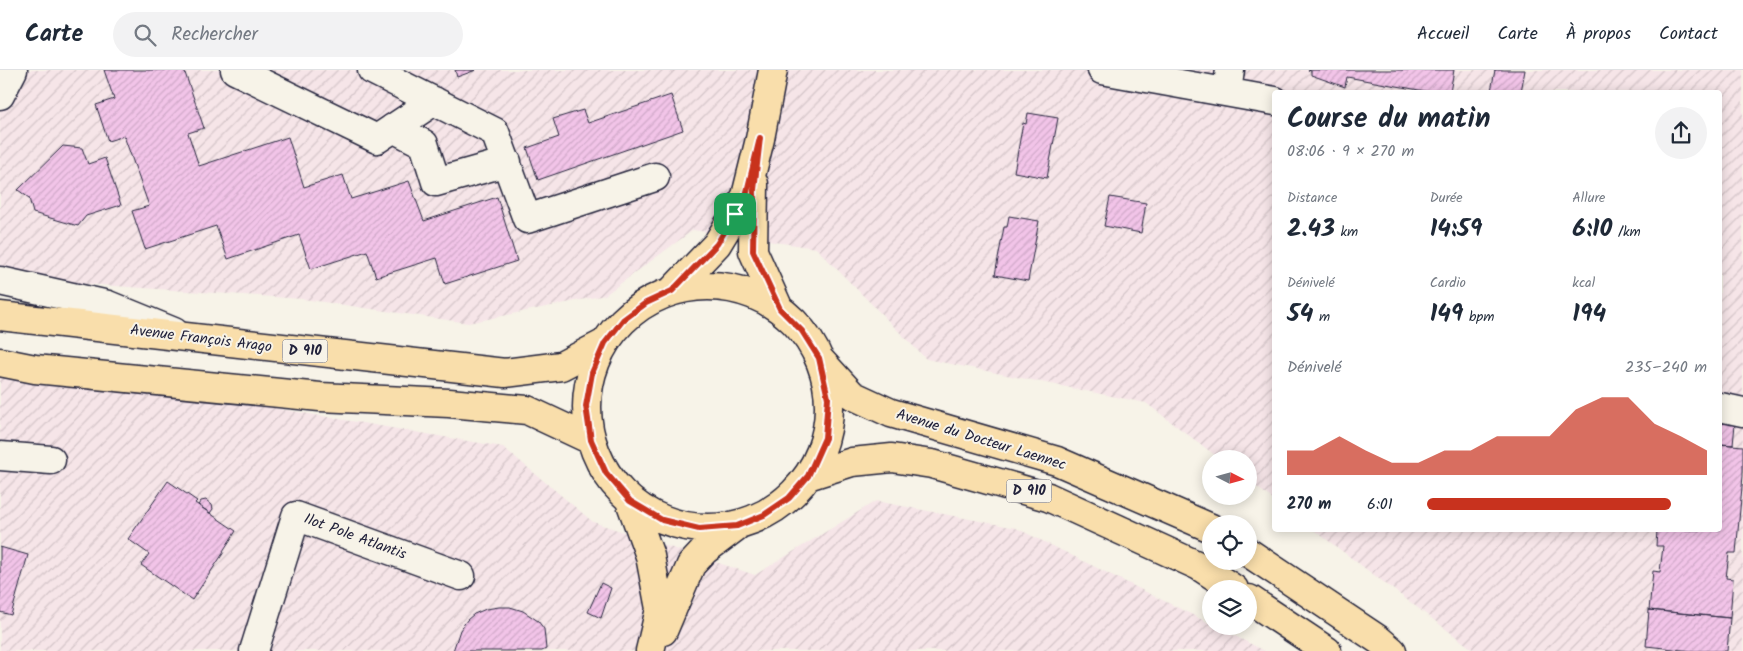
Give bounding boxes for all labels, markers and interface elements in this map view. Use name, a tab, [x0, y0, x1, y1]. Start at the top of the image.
search box	[113, 12, 463, 57]
text: Carte	[25, 15, 83, 54]
text: Rechercher	[171, 20, 258, 50]
text: Accueil	[1417, 20, 1470, 49]
text: Carte	[1498, 20, 1538, 49]
text: À propos	[1566, 20, 1631, 49]
text: Contact	[1659, 20, 1718, 49]
icon: search	[131, 21, 159, 49]
text: Course du matin	[1287, 97, 1490, 142]
button: share	[1655, 107, 1707, 159]
text: 08:06 · 9 × 270 m	[1287, 139, 1414, 164]
text: Distance	[1287, 187, 1337, 209]
text: Durée	[1430, 187, 1463, 209]
text: Allure	[1572, 187, 1605, 209]
pin	[714, 193, 756, 235]
icon: arrive	[721, 200, 749, 228]
text: 2.43	[1287, 209, 1335, 249]
text: 14:59	[1430, 209, 1482, 249]
text: 6:10	[1572, 209, 1612, 249]
text: km	[1335, 221, 1358, 243]
text: /km	[1612, 221, 1641, 243]
text: Dénivelé	[1287, 272, 1335, 294]
text: Cardio	[1430, 272, 1466, 294]
text: kcal	[1572, 272, 1595, 294]
text: 54	[1287, 294, 1313, 334]
text: 149	[1430, 294, 1463, 334]
text: 194	[1572, 294, 1606, 334]
text: m	[1313, 306, 1330, 328]
text: bpm	[1463, 306, 1494, 328]
street label: Avenue François Arago	[129, 318, 273, 360]
road number: D 910	[282, 340, 328, 362]
text: Dénivelé	[1287, 355, 1342, 380]
text: 235–240 m	[1625, 355, 1707, 380]
street label: Avenue du Docteur Laennec	[893, 403, 1069, 477]
north arrow	[1202, 450, 1258, 505]
map controls	[1202, 450, 1257, 635]
road number: D 910	[1006, 480, 1052, 502]
text: 270 m	[1287, 492, 1331, 517]
text: 6:01	[1367, 492, 1393, 517]
street label: Ilot Pole Atlantis	[300, 507, 410, 567]
button: locate	[1202, 515, 1257, 570]
button: layers	[1202, 580, 1257, 635]

